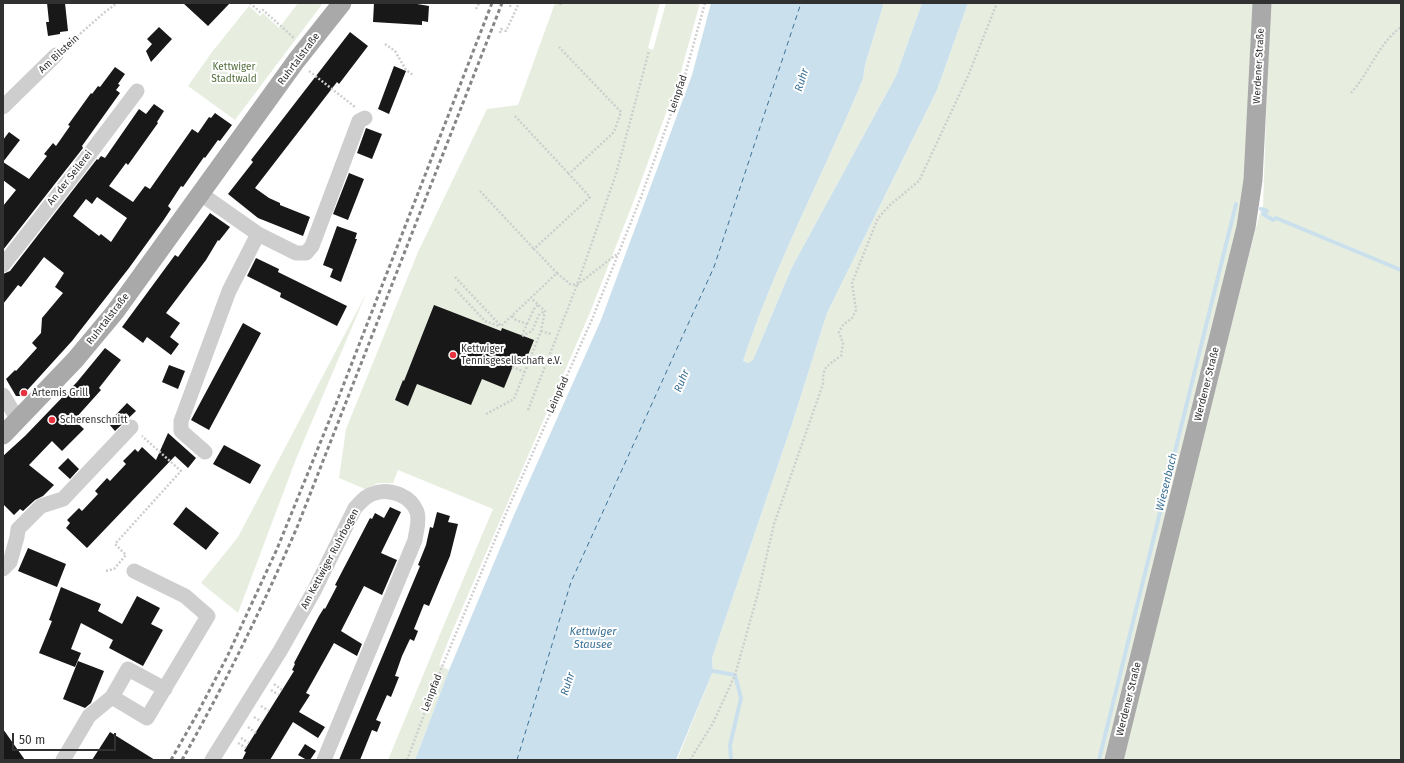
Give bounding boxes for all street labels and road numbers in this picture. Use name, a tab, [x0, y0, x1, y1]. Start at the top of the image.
street label: Werdener Straße	[1251, 28, 1267, 104]
street label: Ruhrtalstraße	[276, 31, 322, 87]
street label: Am Bilstein	[36, 32, 82, 76]
street label: Leinpfad	[666, 73, 690, 115]
street label: An der Seilerei	[45, 148, 95, 208]
street label: Ruhrtalstraße	[84, 291, 132, 347]
street label: Werdener Straße	[1192, 346, 1222, 422]
street label: Leinpfad	[545, 375, 571, 415]
street label: Am Kettwiger Ruhrbogen	[298, 507, 362, 611]
street label: Werdener Straße	[1114, 661, 1144, 737]
street label: Leinpfad	[419, 672, 445, 714]

